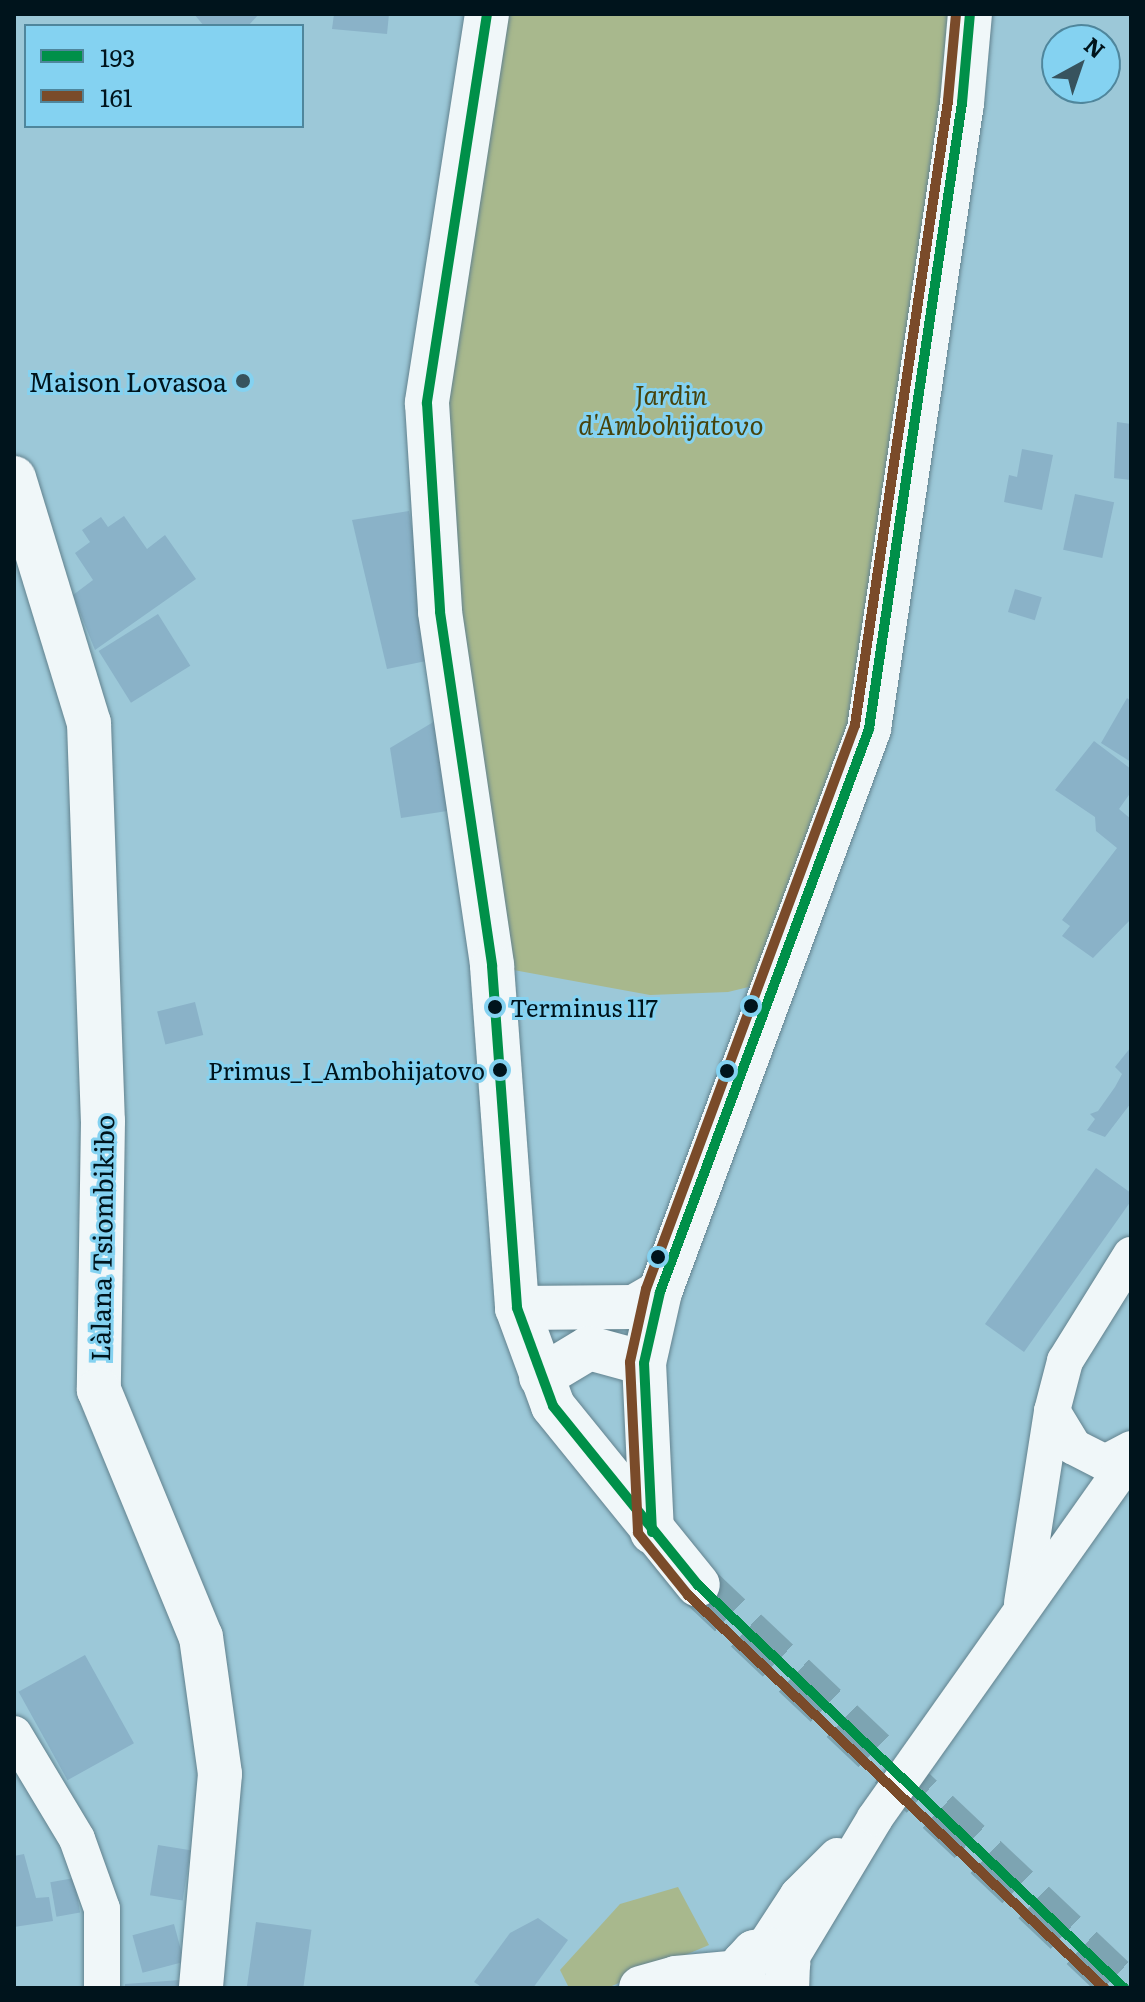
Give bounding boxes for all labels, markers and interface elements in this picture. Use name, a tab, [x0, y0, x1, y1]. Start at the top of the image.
legend	[24, 24, 304, 128]
north arrow	[1041, 24, 1121, 104]
text: N	[1078, 28, 1113, 65]
text: 193	[100, 39, 135, 74]
text: 161	[100, 79, 132, 114]
place label: Maison Lovasoa	[28, 365, 227, 397]
marker: Maison Lovasoa	[234, 372, 252, 390]
park label: Jardin d'Ambohijatovo	[578, 378, 764, 440]
place label: Terminus 117	[510, 993, 658, 1021]
unlabelled marker	[743, 998, 759, 1014]
marker: Terminus 117	[487, 999, 503, 1015]
place label: Primus_I_Ambohijatovo	[208, 1056, 485, 1084]
marker: Primus_I_Ambohijatovo	[492, 1062, 508, 1078]
unlabelled marker	[719, 1063, 735, 1079]
street label: Làlana Tsiombikibo	[83, 1114, 119, 1362]
unlabelled marker	[650, 1249, 666, 1265]

